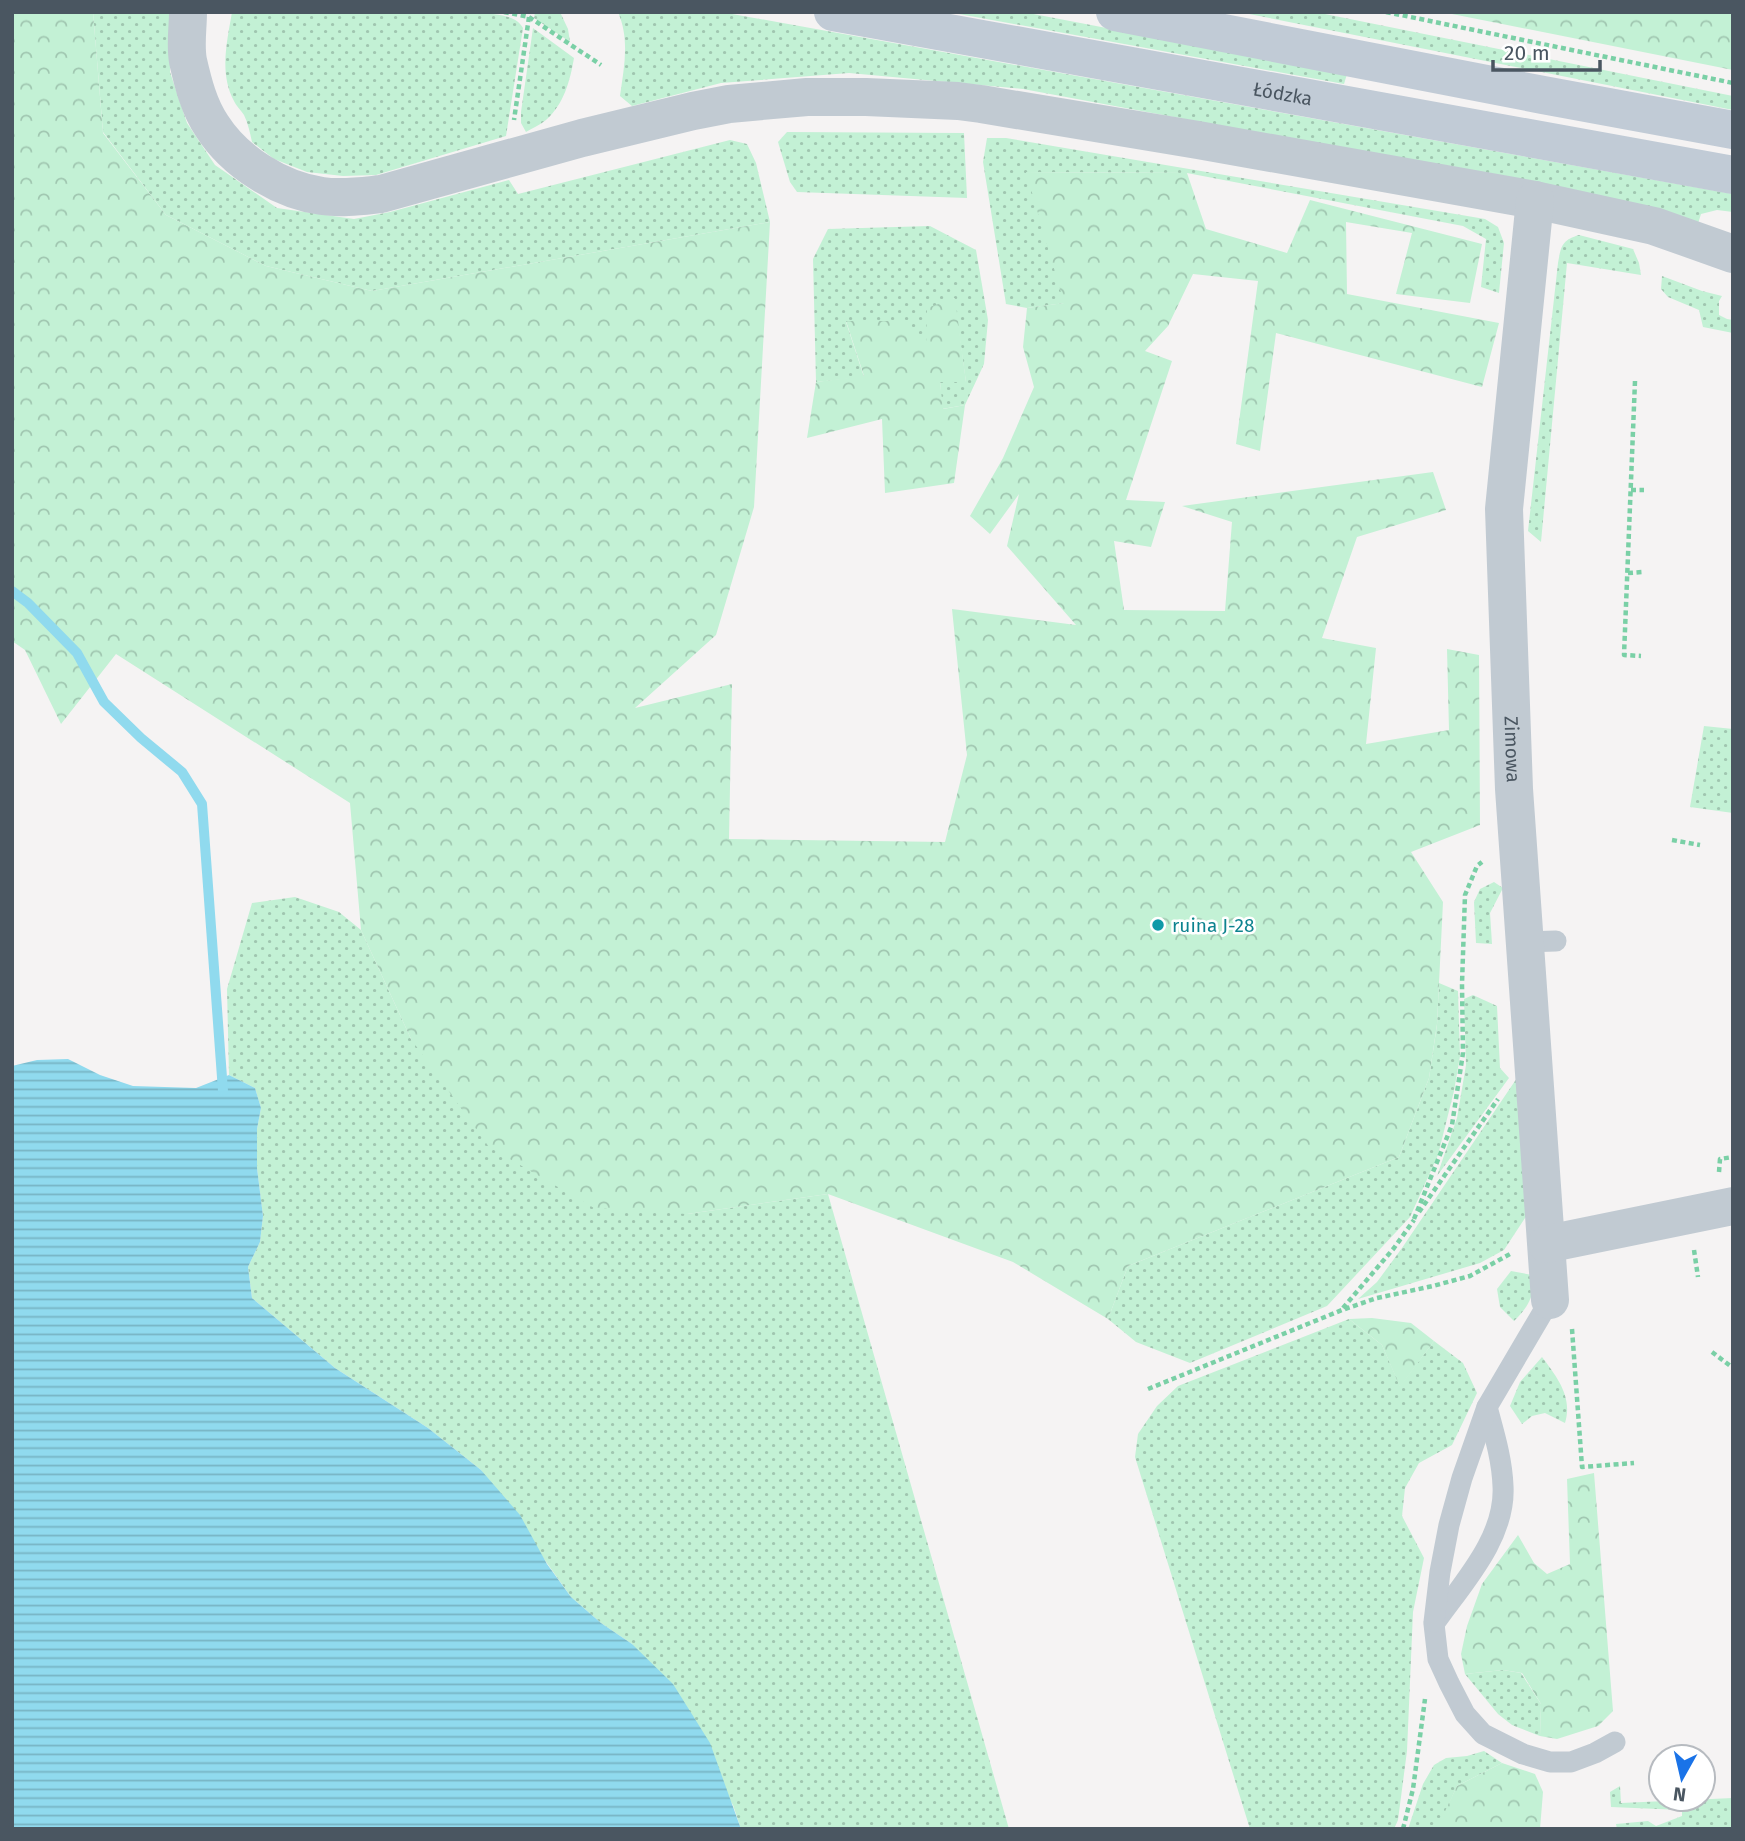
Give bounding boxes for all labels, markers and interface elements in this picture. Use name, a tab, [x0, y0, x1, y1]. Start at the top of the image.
scale bar	[1493, 28, 1600, 72]
text: 20 m	[1504, 40, 1550, 66]
street label: Łódzka	[1251, 77, 1314, 110]
street label: Zimowa	[1500, 716, 1525, 783]
place label: ruina J-28	[1172, 914, 1254, 937]
marker: ruina J-28	[1150, 917, 1166, 933]
north arrow	[1647, 1743, 1717, 1813]
text: N	[1672, 1782, 1688, 1807]

